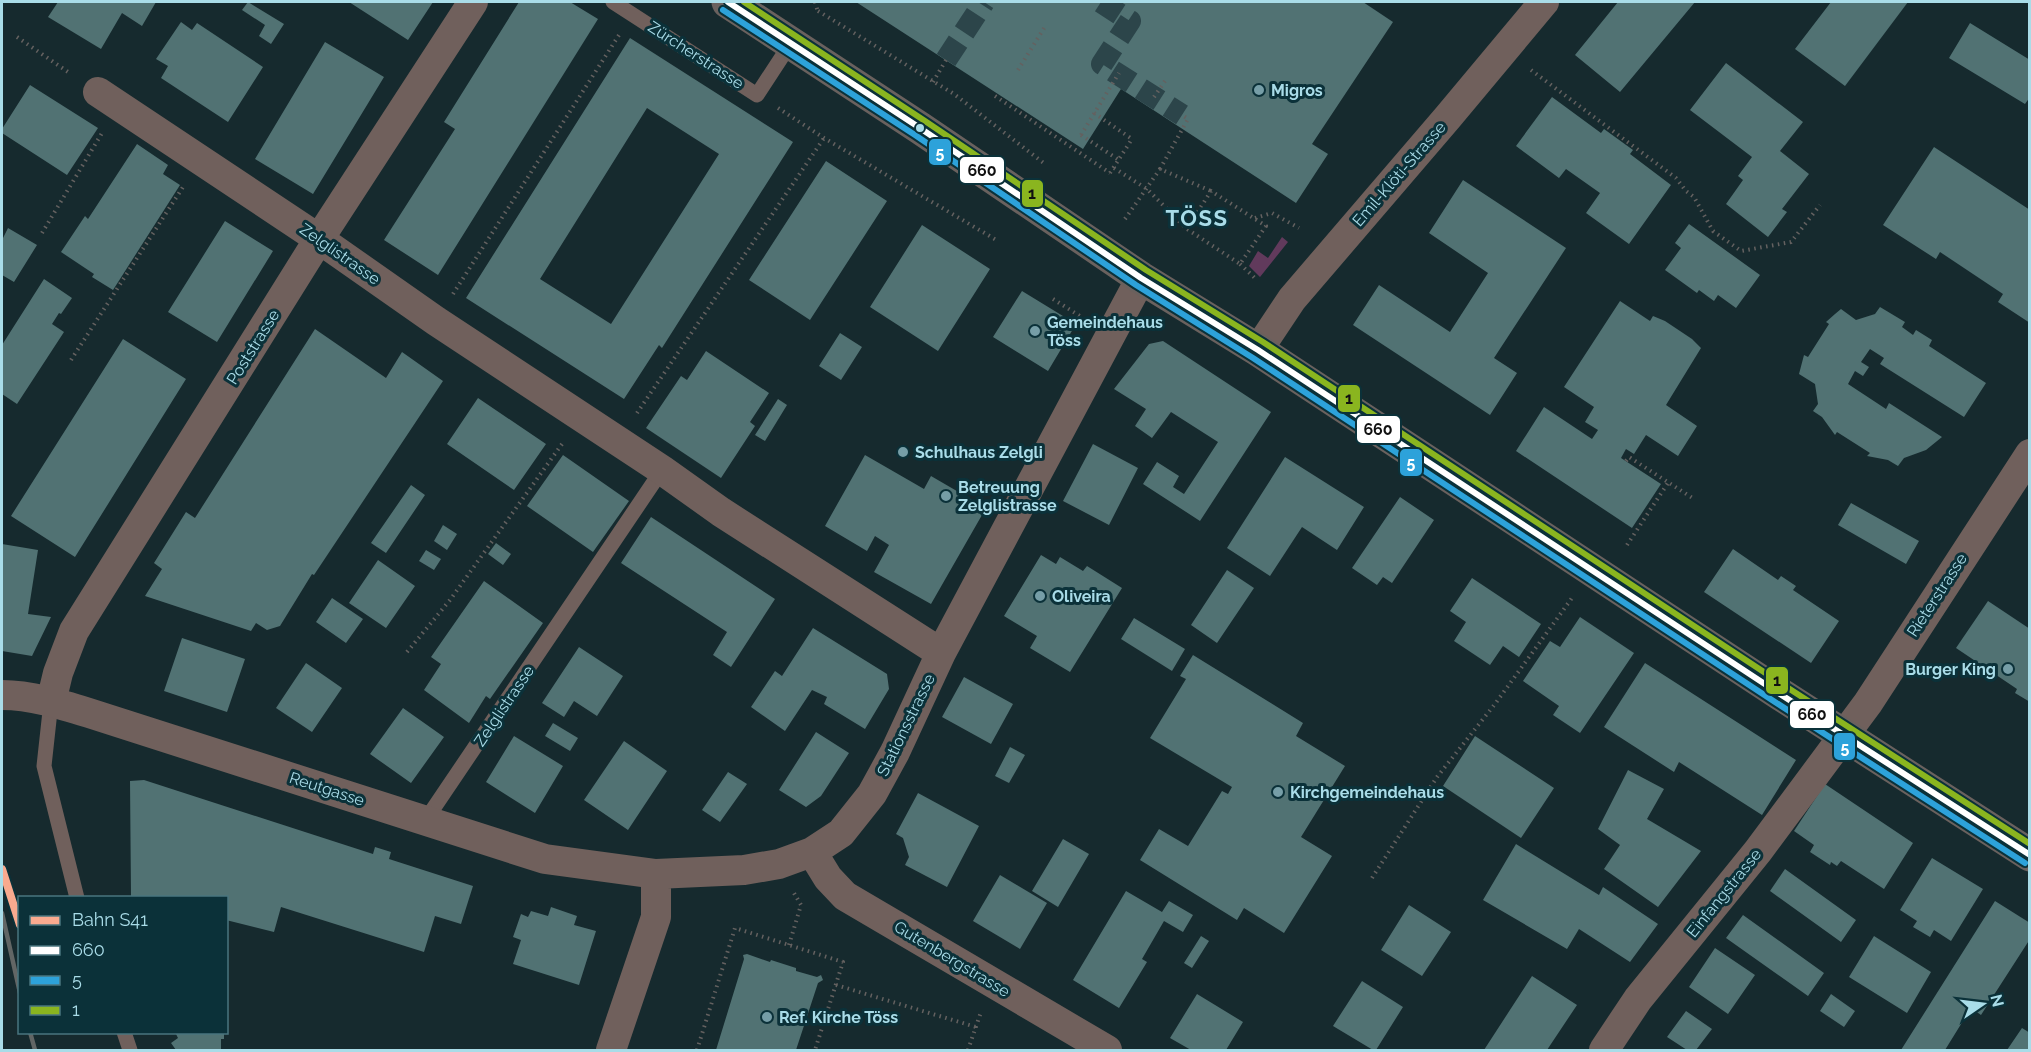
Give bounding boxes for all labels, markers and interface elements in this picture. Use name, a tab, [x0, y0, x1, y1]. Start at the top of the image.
street label: Zürcherstrasse	[645, 17, 747, 93]
place label: Migros	[1271, 81, 1323, 100]
marker: Migros	[1252, 83, 1266, 97]
street label: Emil-Klöti-Strasse	[1348, 118, 1450, 230]
unlabelled marker	[914, 122, 926, 134]
line badge: 5	[928, 138, 952, 166]
text: 5	[936, 143, 945, 162]
line badge: 660	[959, 156, 1005, 184]
text: 660	[967, 161, 997, 180]
line badge: 1	[1021, 179, 1044, 208]
text: 1	[1028, 184, 1036, 203]
district label: TÖSS	[1166, 205, 1228, 231]
street label: Zelglistrasse	[296, 219, 384, 289]
street label: Poststrasse	[223, 306, 283, 388]
place label: Gemeindehaus Töss	[1047, 313, 1163, 350]
marker: Gemeindehaus Töss	[1028, 324, 1042, 338]
line badge: 1	[1337, 384, 1361, 413]
text: 1	[1345, 389, 1353, 408]
line badge: 660	[1356, 415, 1401, 444]
text: 660	[1363, 420, 1393, 439]
place label: Schulhaus Zelgli	[915, 443, 1043, 462]
marker: Schulhaus Zelgli	[896, 445, 910, 459]
line badge: 5	[1399, 448, 1423, 477]
text: 5	[1407, 453, 1416, 472]
place label: Betreuung Zelglistrasse	[958, 478, 1057, 515]
marker: Betreuung Zelglistrasse	[939, 489, 953, 503]
street label: Rieterstrasse	[1903, 550, 1971, 640]
place label: Oliveira	[1052, 587, 1111, 606]
marker: Oliveira	[1033, 589, 1047, 603]
place label: Burger King	[1905, 660, 1996, 679]
street label: Zelglistrasse	[470, 662, 538, 750]
marker: Burger King	[2001, 662, 2015, 676]
line badge: 1	[1765, 666, 1789, 695]
street label: Stationsstrasse	[873, 671, 939, 779]
text: 1	[1773, 671, 1781, 690]
line badge: 660	[1789, 700, 1835, 729]
text: 660	[1797, 705, 1827, 724]
line badge: 5	[1833, 732, 1856, 761]
text: 5	[1841, 738, 1850, 757]
street label: Reutgasse	[287, 768, 367, 810]
place label: Kirchgemeindehaus	[1290, 783, 1444, 802]
marker: Kirchgemeindehaus	[1271, 785, 1285, 799]
street label: Einfangstrasse	[1683, 845, 1765, 941]
legend	[18, 896, 228, 1034]
text: Bahn S41	[72, 909, 148, 930]
street label: Gutenbergstrasse	[891, 917, 1013, 1001]
text: 660	[72, 939, 105, 960]
text: 5	[72, 969, 82, 990]
north arrow	[1953, 974, 2013, 1034]
text: N	[1986, 992, 2008, 1009]
text: 1	[72, 999, 80, 1020]
place label: Ref. Kirche Töss	[779, 1008, 898, 1027]
marker: Ref. Kirche Töss	[760, 1010, 774, 1024]

